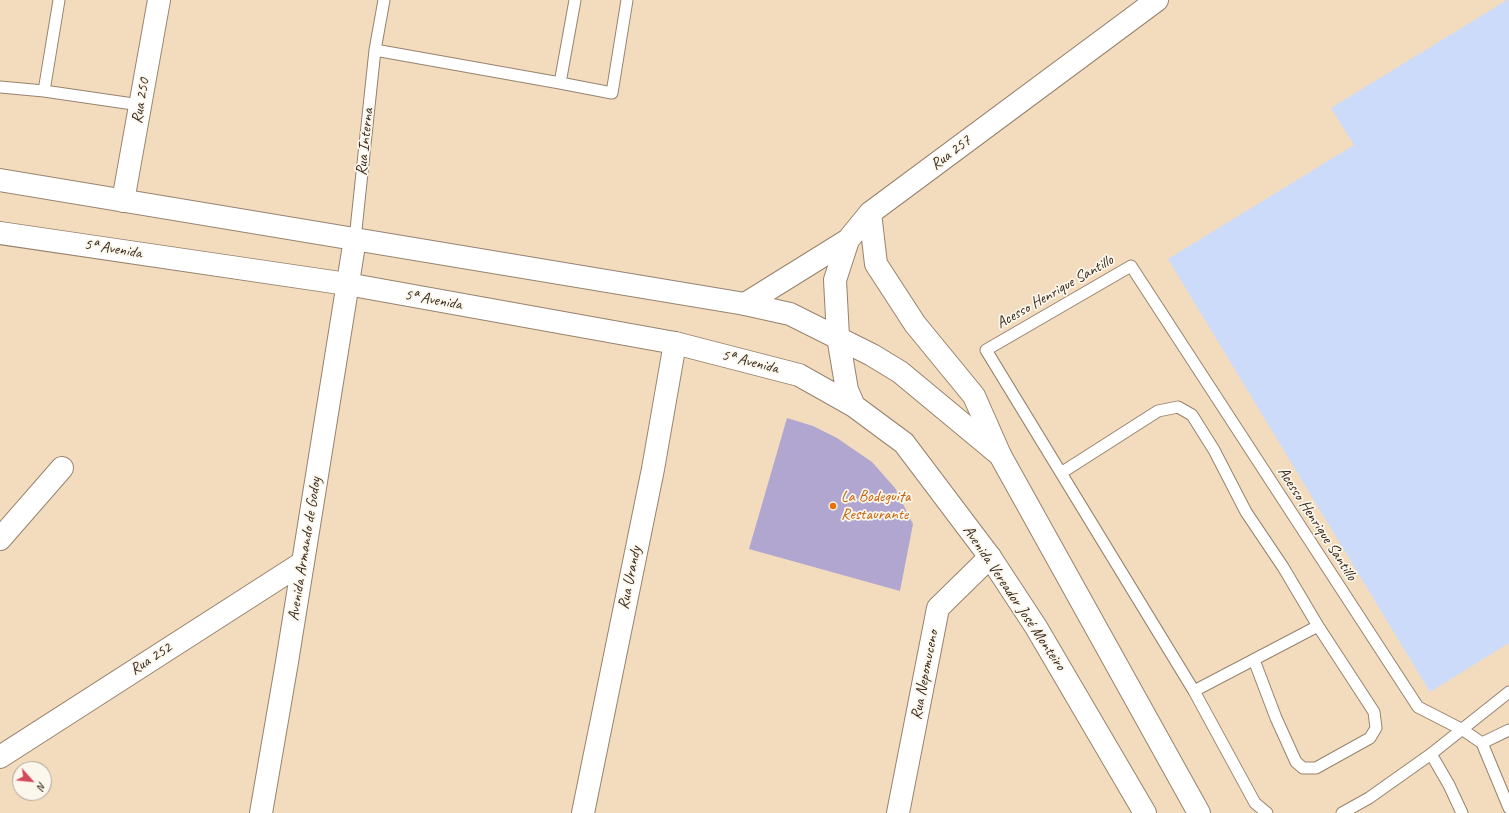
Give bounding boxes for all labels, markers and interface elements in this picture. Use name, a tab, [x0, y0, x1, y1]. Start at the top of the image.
street label: Rua 250	[128, 77, 154, 125]
street label: Rua Interna	[352, 107, 378, 177]
street label: Rua 257	[927, 132, 975, 174]
street label: 5ª Avenida	[83, 235, 143, 263]
street label: Acesso Henrique Santillo	[993, 251, 1117, 333]
street label: 5ª Avenida	[403, 285, 463, 315]
street label: 5ª Avenida	[719, 346, 781, 378]
street label: Acesso Henrique Santillo	[1273, 464, 1361, 584]
street label: Avenida Armando de Godoy	[284, 476, 326, 622]
place label: La Bodeguita Restaurante	[841, 487, 910, 525]
marker: La Bodeguita Restaurante	[828, 501, 838, 511]
street label: Avenida Vereador José Monteiro	[958, 522, 1070, 674]
street label: Rua Urandy	[614, 545, 646, 611]
street label: Rua Nepomuceno	[907, 629, 943, 721]
street label: Rua 252	[127, 638, 175, 680]
north arrow	[12, 761, 52, 801]
text: N	[34, 780, 50, 792]

